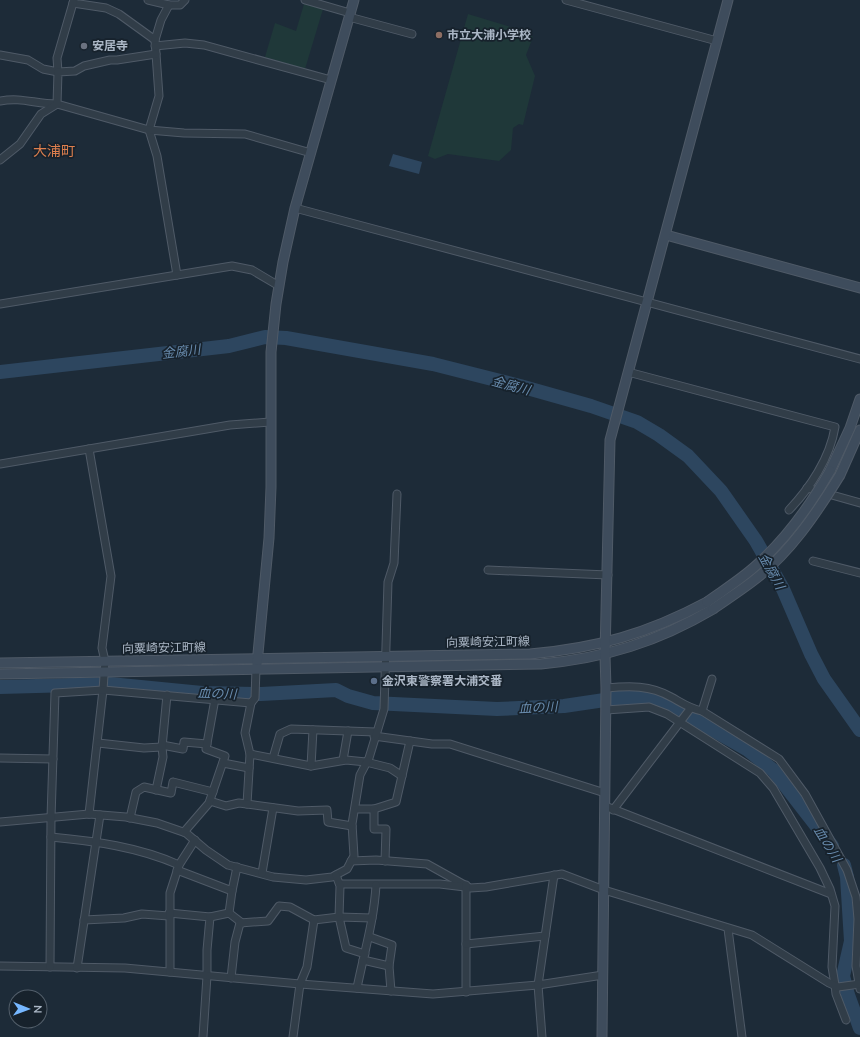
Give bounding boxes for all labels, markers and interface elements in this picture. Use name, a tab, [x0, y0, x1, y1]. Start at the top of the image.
place label: 市立大浦小学校	[447, 27, 531, 42]
marker: 市立大浦小学校	[434, 30, 444, 40]
place label: 安居寺	[92, 38, 128, 53]
marker: 安居寺	[79, 41, 89, 51]
district label: 大浦町	[33, 142, 75, 160]
water label: 金腐川	[161, 340, 203, 361]
water label: 金腐川	[490, 372, 534, 398]
water label: 金腐川	[756, 550, 789, 594]
street label: 向粟崎安江町線	[446, 633, 530, 650]
street label: 向粟崎安江町線	[122, 639, 206, 656]
place label: 金沢東警察署大浦交番	[382, 673, 503, 688]
marker: 金沢東警察署大浦交番	[369, 676, 379, 686]
water label: 血の川	[197, 684, 239, 702]
water label: 血の川	[518, 698, 560, 716]
water label: 血の川	[811, 823, 846, 866]
north arrow	[8, 989, 48, 1029]
text: N	[31, 1005, 45, 1013]

